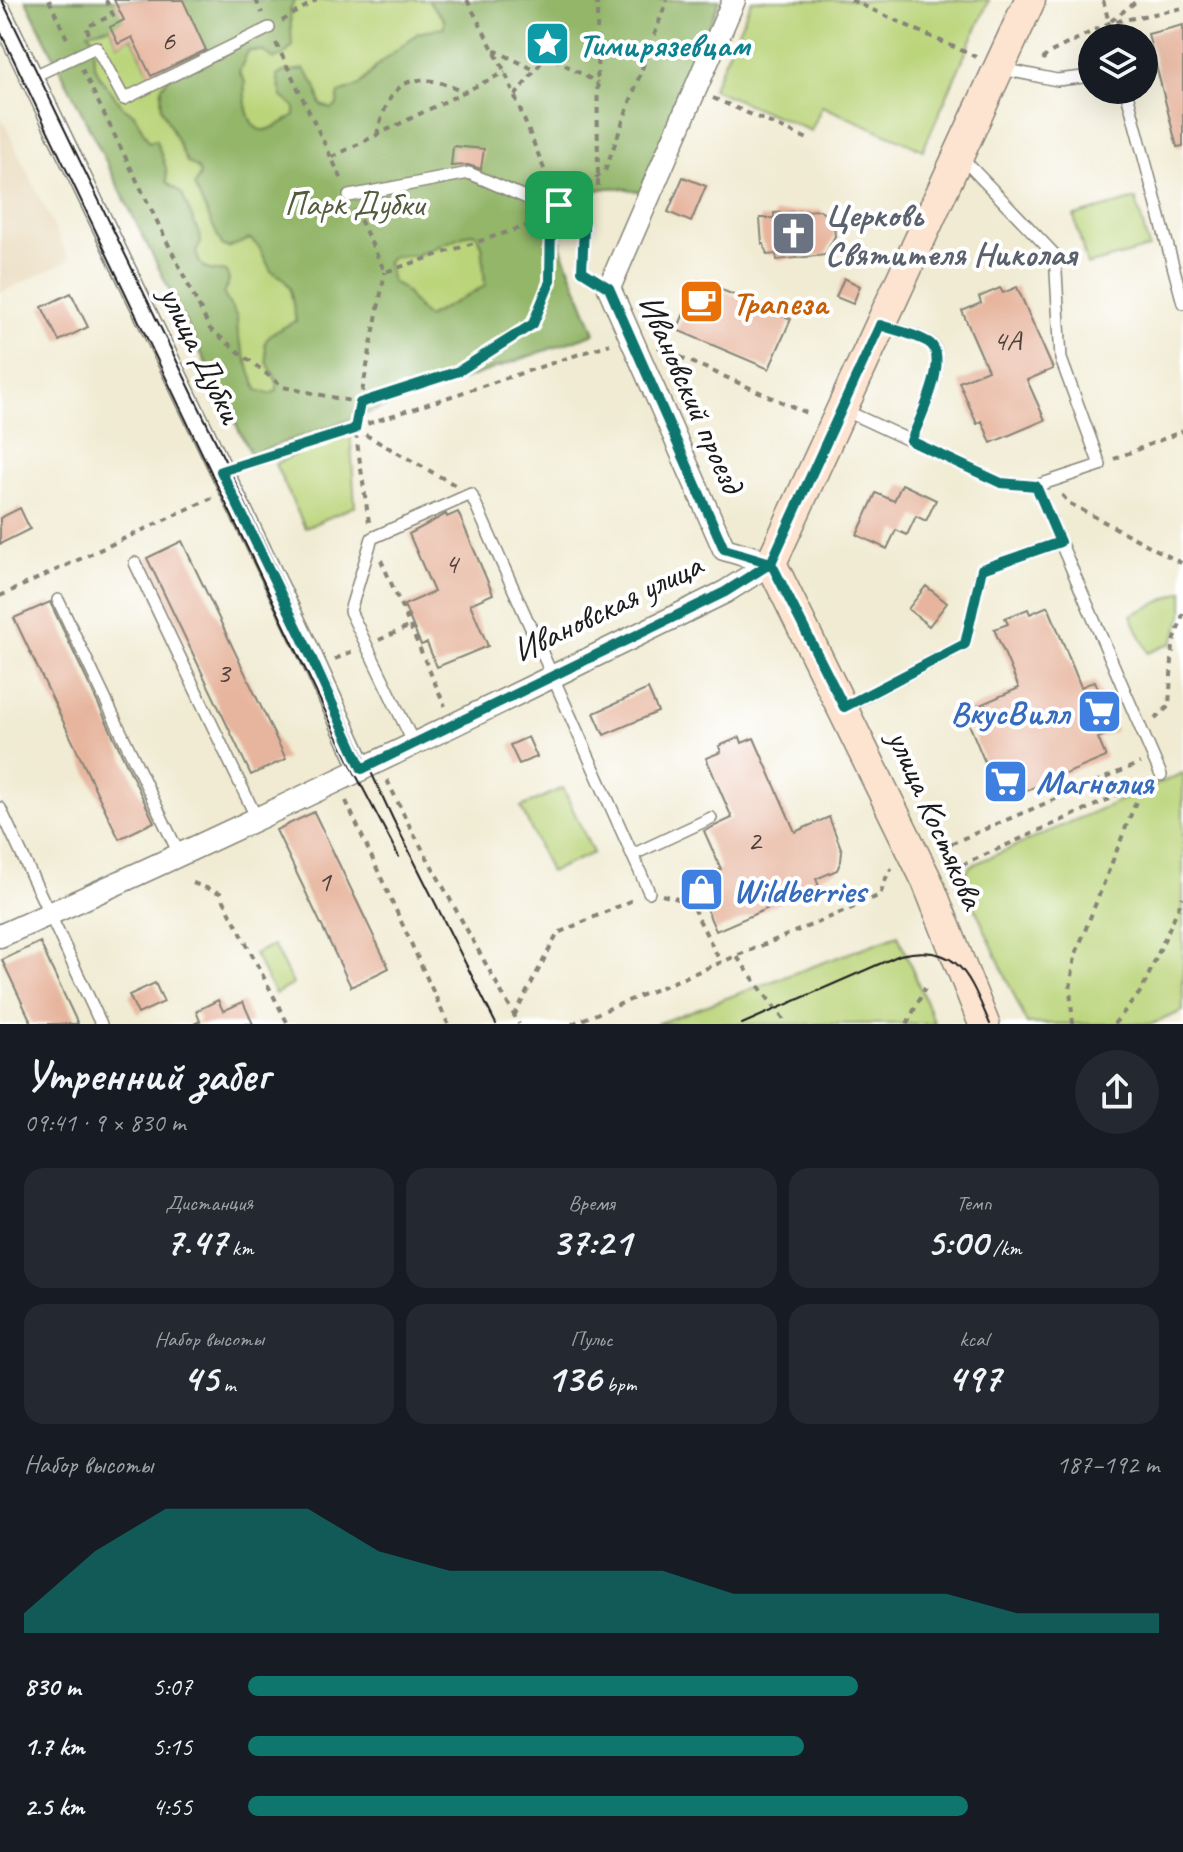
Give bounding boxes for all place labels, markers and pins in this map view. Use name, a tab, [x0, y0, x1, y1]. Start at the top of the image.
place icon: Тимирязевцам	[523, 20, 571, 68]
place label: Тимирязевцам	[578, 23, 751, 66]
pin	[525, 171, 593, 239]
place label: Церковь Святителя Николая	[825, 193, 1078, 275]
church icon: Церковь Святителя Николая	[770, 210, 818, 258]
cafe icon: Трапеза	[677, 278, 725, 326]
place label: Трапеза	[732, 281, 830, 324]
supermarket icon: ВкусВилл	[1076, 688, 1124, 736]
place label: ВкусВилл	[951, 691, 1072, 734]
supermarket icon: Магнолия	[981, 758, 1029, 806]
place label: Магнолия	[1036, 761, 1155, 804]
shop icon: Wildberries	[678, 866, 726, 914]
place label: Wildberries	[733, 869, 869, 912]

